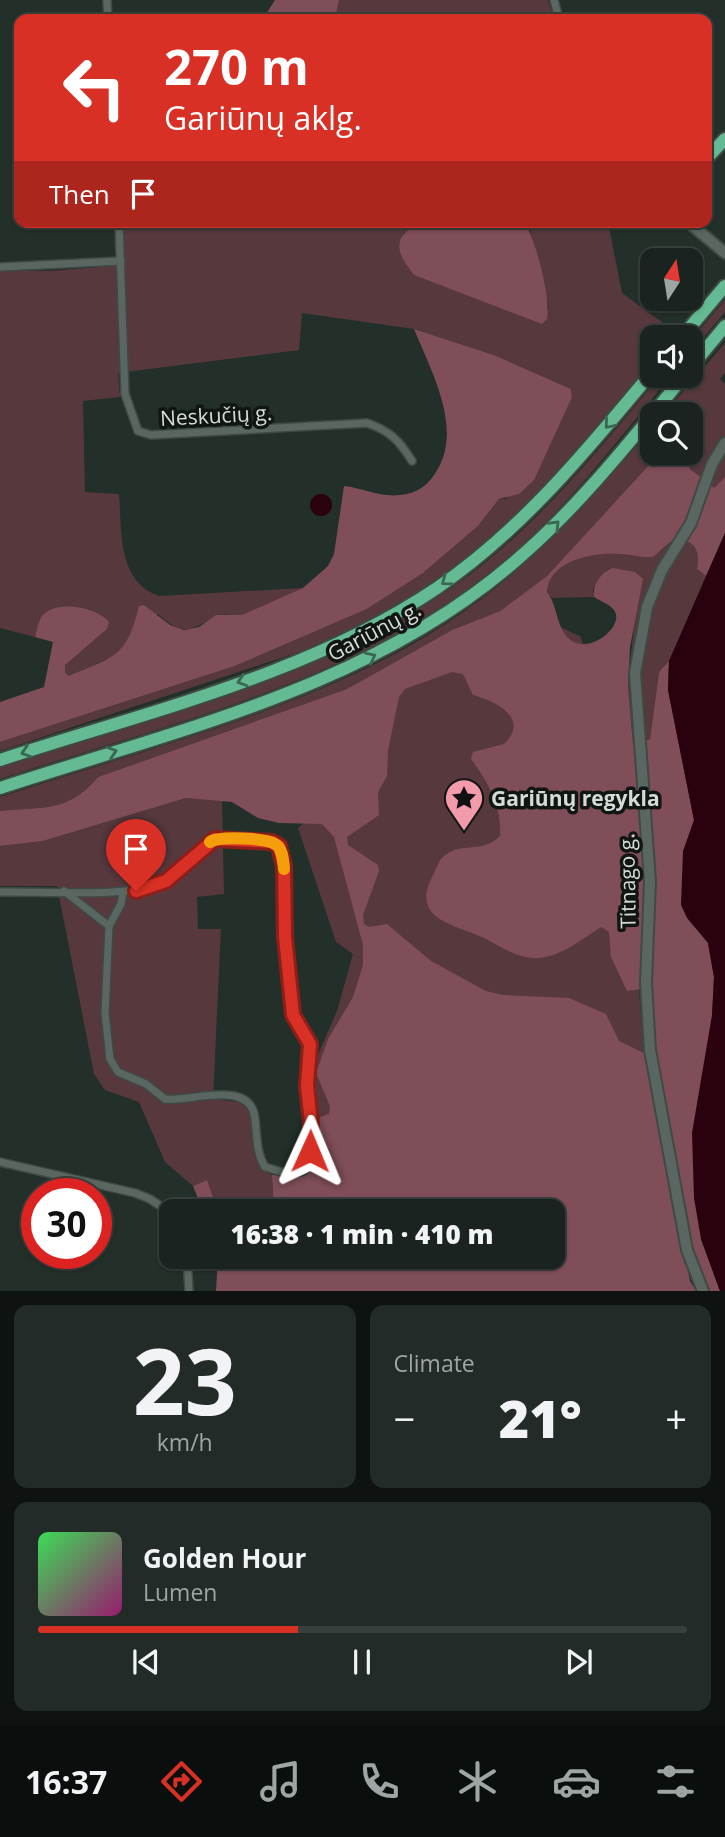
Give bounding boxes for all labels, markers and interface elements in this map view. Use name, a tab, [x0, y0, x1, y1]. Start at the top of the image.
text: 270 m	[164, 33, 309, 99]
icon: left	[49, 42, 140, 133]
text: Gariūnų aklg.	[164, 96, 362, 139]
icon: arrive	[124, 175, 162, 213]
text: Then	[49, 176, 110, 212]
north arrow	[640, 248, 704, 312]
map controls	[640, 248, 703, 465]
button: sound	[640, 325, 703, 388]
street label: Neskučių g.	[159, 398, 273, 432]
button: search	[640, 402, 703, 465]
one-way arrow	[605, 415, 617, 428]
one-way arrow	[546, 520, 559, 533]
one-way arrow	[441, 573, 454, 586]
street label: Gariūnų g.	[322, 595, 426, 667]
one-way arrow	[364, 652, 376, 666]
one-way arrow	[236, 673, 249, 687]
one-way arrow	[20, 743, 32, 758]
one-way arrow	[105, 745, 117, 760]
place icon: Gariūnų regykla	[443, 777, 485, 832]
place label: Gariūnų regykla	[491, 784, 660, 812]
pin	[106, 819, 166, 891]
icon: arrive	[117, 830, 155, 868]
street label: Titnago g.	[612, 833, 642, 929]
position arrow	[273, 1114, 347, 1188]
speed limit sign: 30	[21, 1178, 112, 1269]
text: 16:38 · 1 min · 410 m	[231, 1216, 493, 1252]
text: 23	[133, 1318, 237, 1442]
text: Climate	[394, 1347, 475, 1379]
text: 21°	[499, 1382, 582, 1453]
text: −	[394, 1392, 415, 1444]
text: +	[665, 1392, 687, 1444]
text: km/h	[157, 1426, 213, 1458]
text: Golden Hour	[143, 1540, 306, 1576]
text: Lumen	[143, 1576, 217, 1608]
icon: previous	[127, 1643, 165, 1681]
icon: pause	[343, 1643, 381, 1681]
icon: next	[560, 1643, 598, 1681]
icon: directions	[157, 1757, 206, 1806]
icon: music	[256, 1757, 305, 1806]
icon: phone	[355, 1757, 404, 1806]
icon: climate	[453, 1757, 502, 1806]
icon: car	[552, 1757, 601, 1806]
icon: filters	[651, 1757, 700, 1806]
text: 16:37	[25, 1760, 107, 1803]

